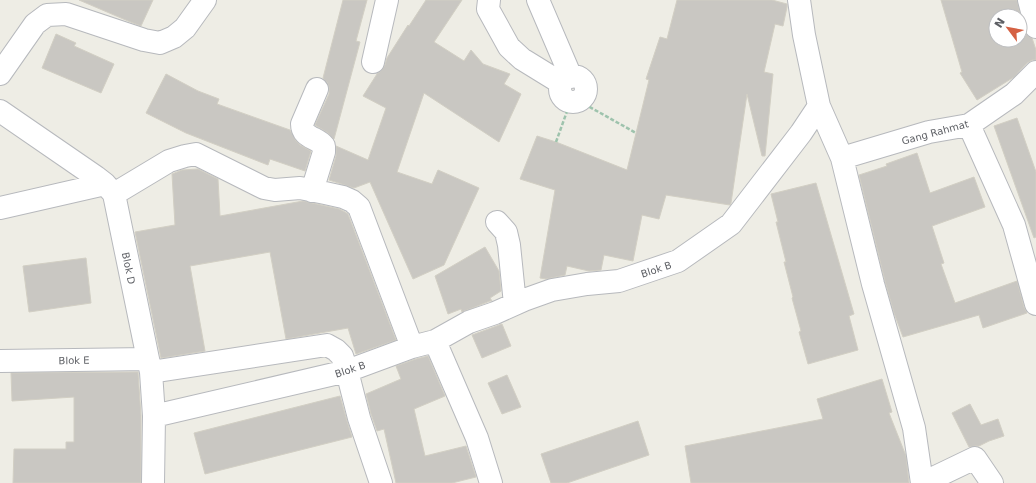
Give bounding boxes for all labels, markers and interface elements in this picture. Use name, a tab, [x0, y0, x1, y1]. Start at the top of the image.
north arrow	[988, 8, 1028, 48]
text: N	[992, 16, 1008, 30]
street label: Gang Rahmat	[901, 118, 970, 147]
street label: Blok D	[120, 251, 137, 285]
street label: Blok B	[639, 259, 673, 280]
street label: Blok E	[58, 355, 90, 366]
street label: Blok B	[333, 359, 367, 380]

